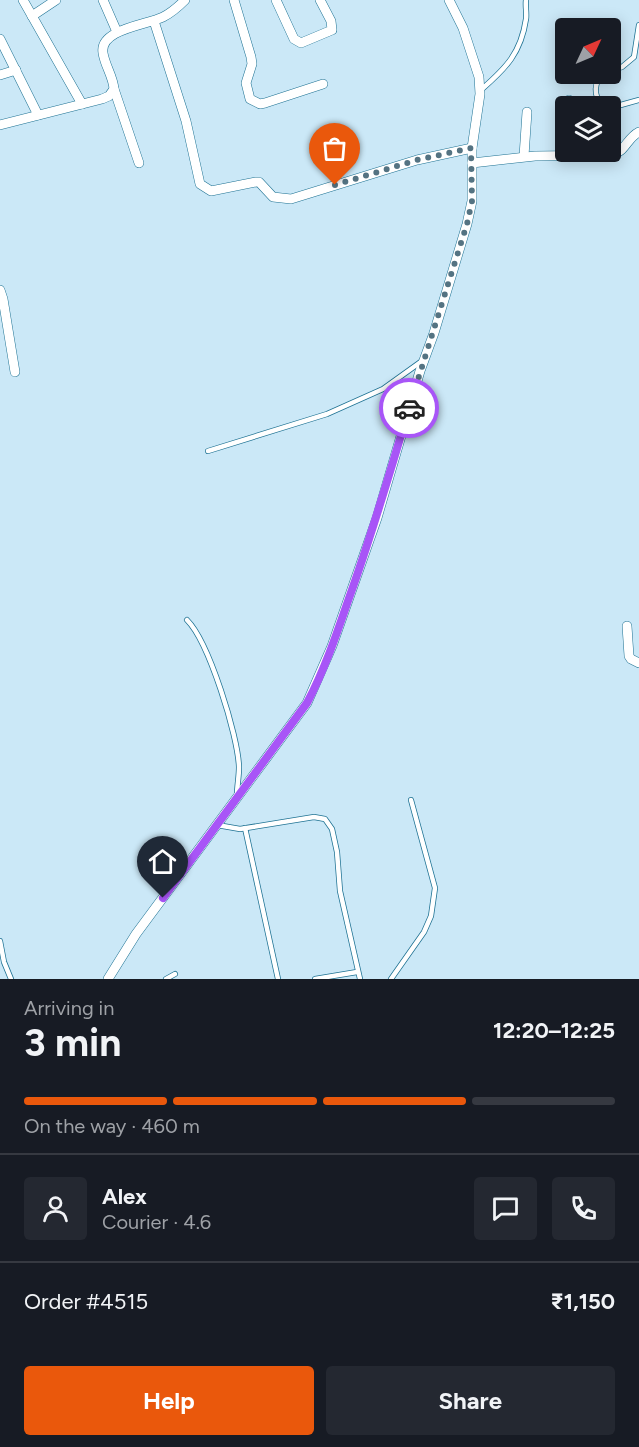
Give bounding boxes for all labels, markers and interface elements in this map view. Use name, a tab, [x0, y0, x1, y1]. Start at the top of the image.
north arrow	[555, 18, 621, 84]
map controls	[555, 18, 621, 162]
button: layers	[555, 96, 621, 162]
pin	[309, 123, 360, 185]
icon: bag	[318, 132, 351, 165]
courier	[379, 378, 439, 438]
icon: car	[393, 392, 426, 425]
pin	[137, 836, 188, 898]
icon: home	[146, 845, 179, 878]
text: Arriving in	[24, 996, 114, 1020]
text: 12:20–12:25	[493, 1017, 615, 1044]
text: 3 min	[24, 1019, 121, 1066]
text: On the way · 460 m	[24, 1114, 200, 1138]
button: person	[24, 1177, 87, 1240]
button: chat	[474, 1177, 537, 1240]
button: phone	[552, 1177, 615, 1240]
text: Alex	[102, 1183, 147, 1210]
text: Courier · 4.6	[102, 1210, 211, 1234]
text: Order #4515	[24, 1288, 148, 1315]
text: ₹1,150	[551, 1288, 615, 1315]
button: Help	[24, 1366, 314, 1435]
button: Share	[326, 1366, 615, 1435]

